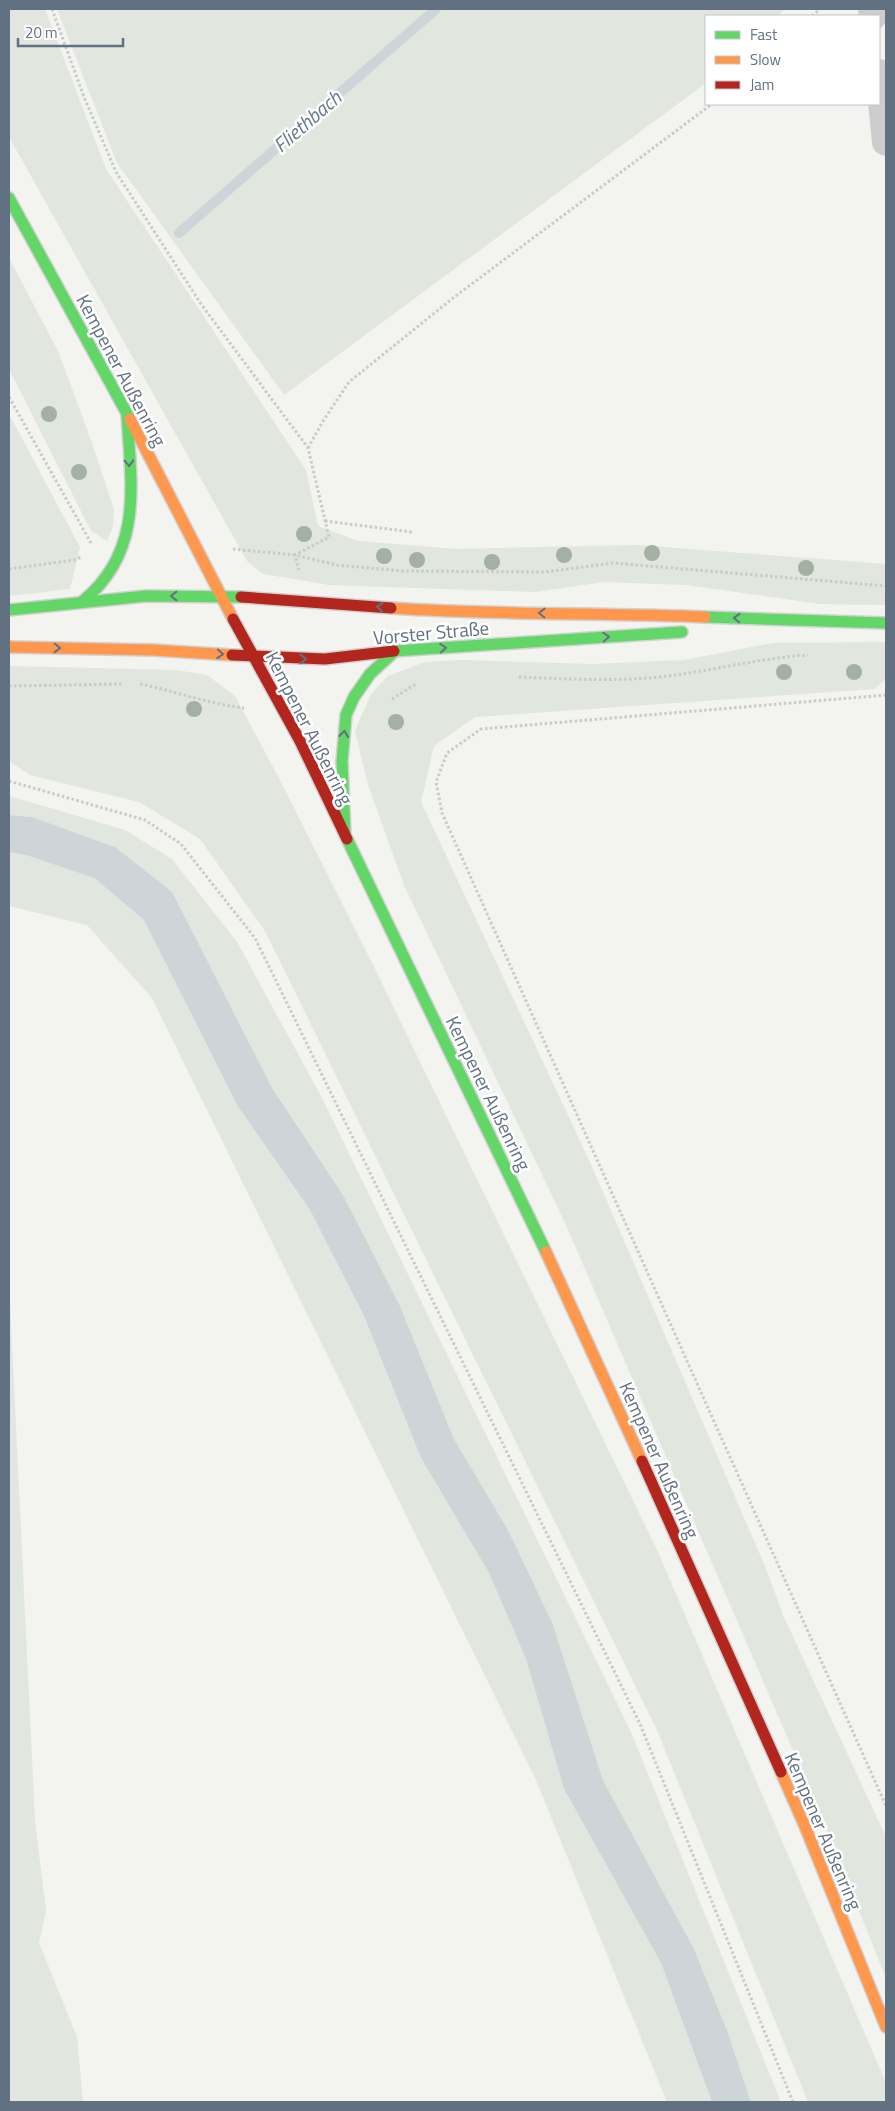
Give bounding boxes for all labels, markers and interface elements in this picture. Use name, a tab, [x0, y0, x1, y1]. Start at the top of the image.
scale bar	[18, 15, 122, 47]
legend	[705, 15, 880, 105]
text: 20 m	[25, 21, 58, 44]
text: Fast	[750, 23, 778, 46]
text: Slow	[750, 48, 781, 71]
text: Jam	[750, 73, 774, 96]
water label: Fliethbach	[266, 82, 349, 159]
street label: Kempener Außenring	[70, 289, 175, 452]
one-way arrow	[124, 459, 135, 467]
one-way arrow	[170, 591, 178, 601]
one-way arrow	[376, 602, 384, 613]
one-way arrow	[538, 608, 546, 618]
street label: Vorster Straße	[372, 612, 490, 652]
one-way arrow	[733, 613, 741, 624]
one-way arrow	[602, 631, 610, 642]
one-way arrow	[54, 643, 62, 653]
one-way arrow	[440, 643, 448, 654]
street label: Kempener Außenring	[259, 646, 361, 810]
one-way arrow	[216, 649, 224, 660]
one-way arrow	[299, 654, 307, 664]
one-way arrow	[338, 730, 349, 738]
street label: Kempener Außenring	[439, 1011, 539, 1176]
street label: Kempener Außenring	[612, 1377, 708, 1543]
street label: Kempener Außenring	[778, 1748, 870, 1915]

